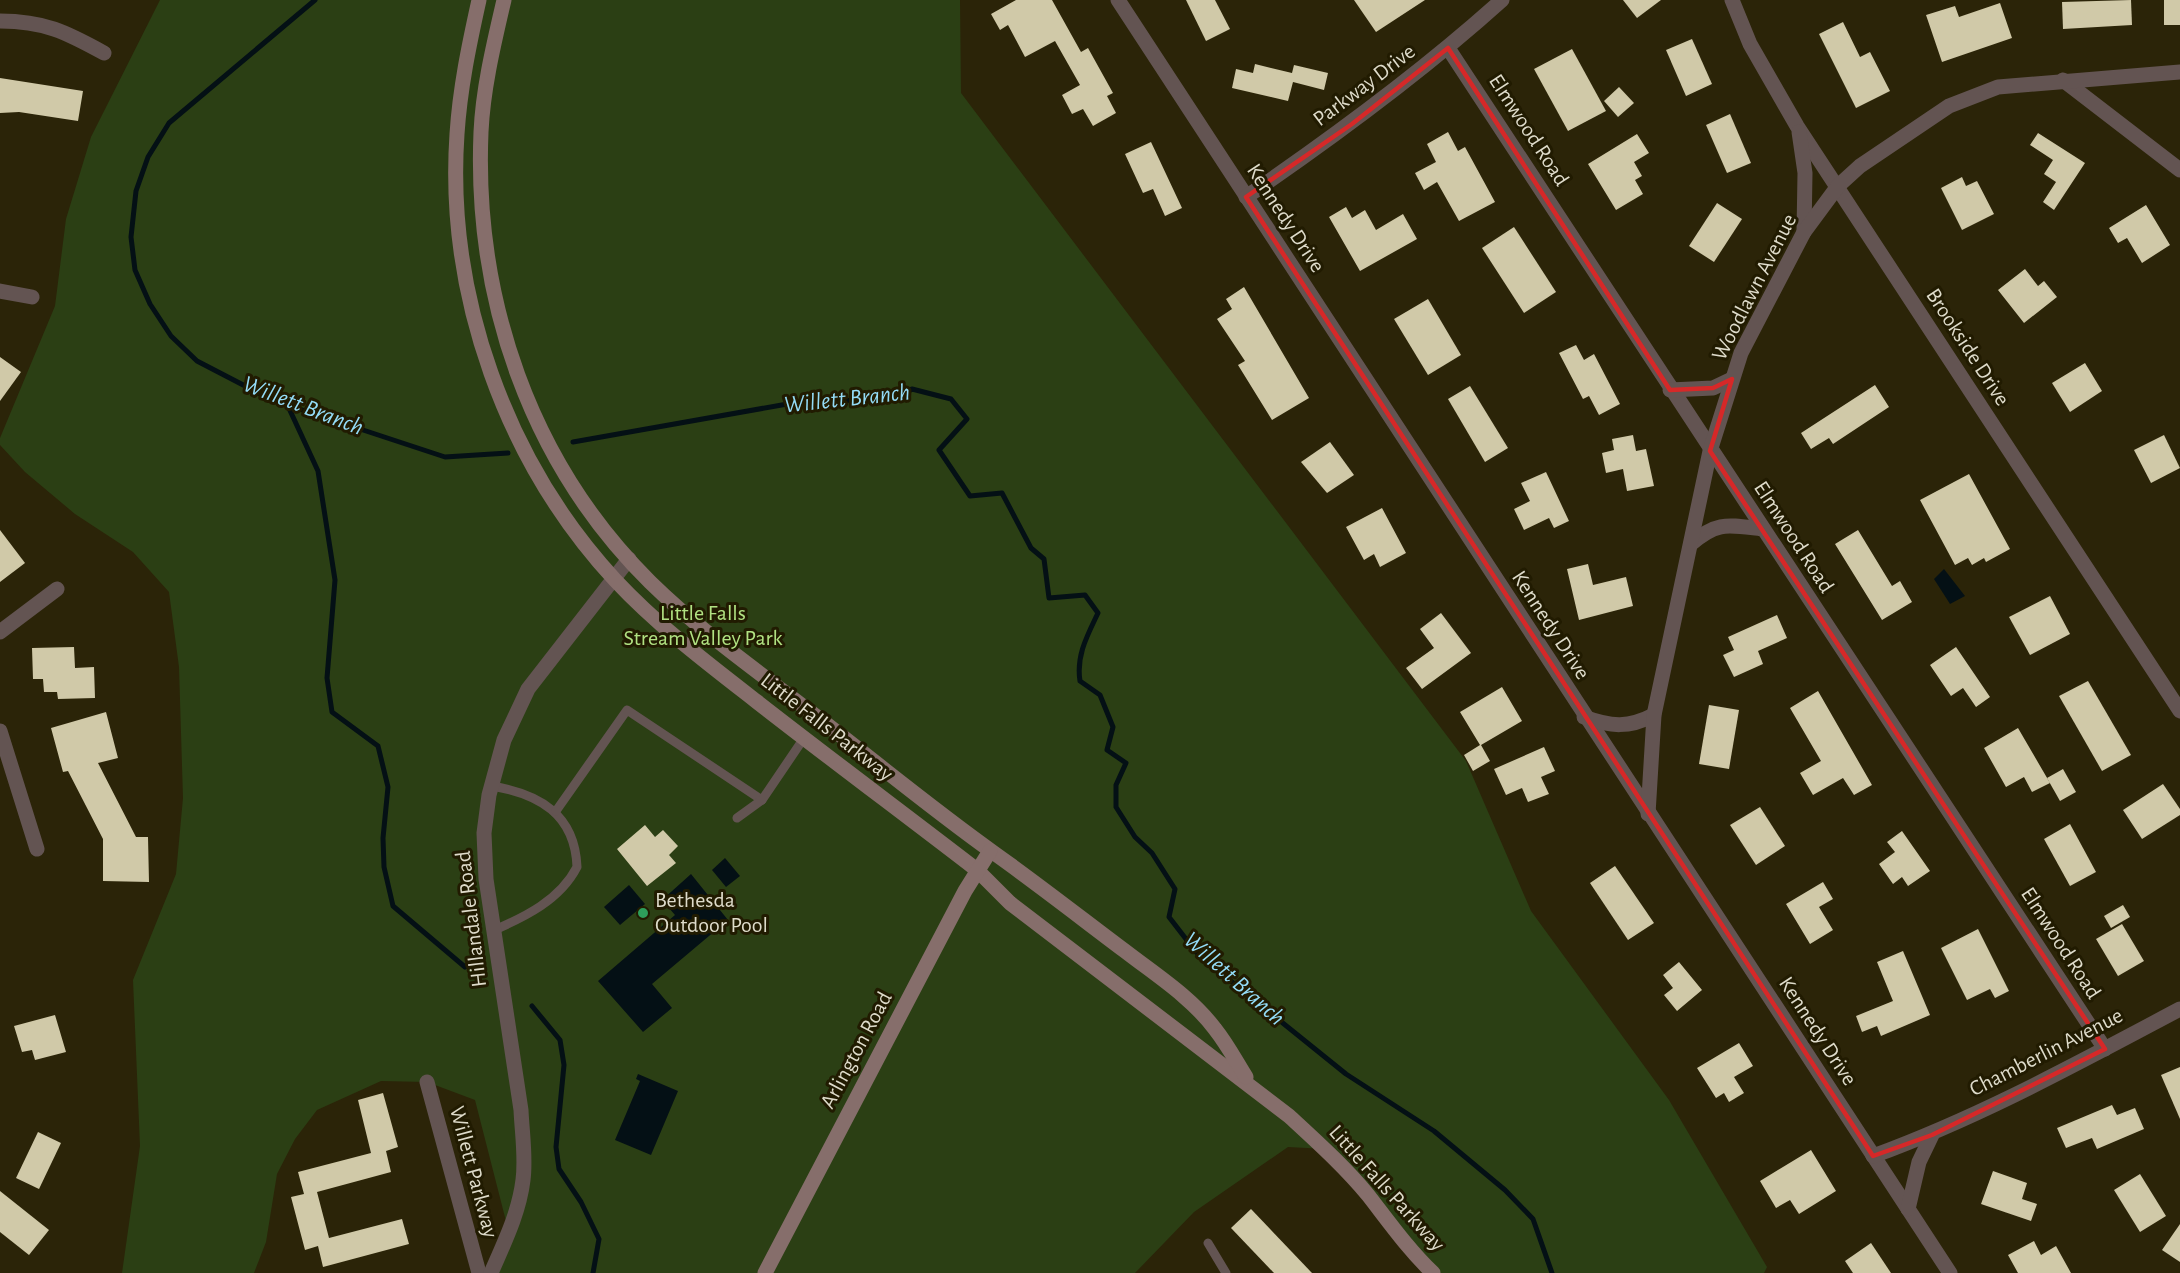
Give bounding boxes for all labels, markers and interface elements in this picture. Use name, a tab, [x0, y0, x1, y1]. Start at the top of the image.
street label: Parkway Drive	[1309, 40, 1419, 130]
street label: Elmwood Road	[1485, 70, 1573, 190]
street label: Kennedy Drive	[1243, 160, 1329, 276]
street label: Woodlawn Avenue	[1708, 210, 1800, 364]
street label: Brookside Drive	[1922, 285, 2014, 409]
water label: Willett Branch	[239, 372, 367, 440]
water label: Willett Branch	[783, 380, 911, 418]
street label: Elmwood Road	[1750, 477, 1838, 597]
street label: Kennedy Drive	[1508, 567, 1594, 683]
park label: Little Falls Stream Valley Park	[623, 602, 783, 649]
street label: Little Falls Parkway	[757, 669, 898, 786]
street label: Hillandale Road	[452, 850, 490, 988]
street label: Elmwood Road	[2017, 883, 2105, 1003]
place label: Bethesda Outdoor Pool	[655, 889, 768, 936]
marker: Bethesda Outdoor Pool	[636, 906, 650, 920]
water label: Willett Branch	[1179, 928, 1289, 1030]
street label: Kennedy Drive	[1775, 973, 1861, 1089]
street label: Arlington Road	[816, 988, 896, 1112]
street label: Chamberlin Avenue	[1966, 1004, 2126, 1100]
street label: Willett Parkway	[446, 1104, 502, 1241]
street label: Little Falls Parkway	[1325, 1121, 1449, 1256]

